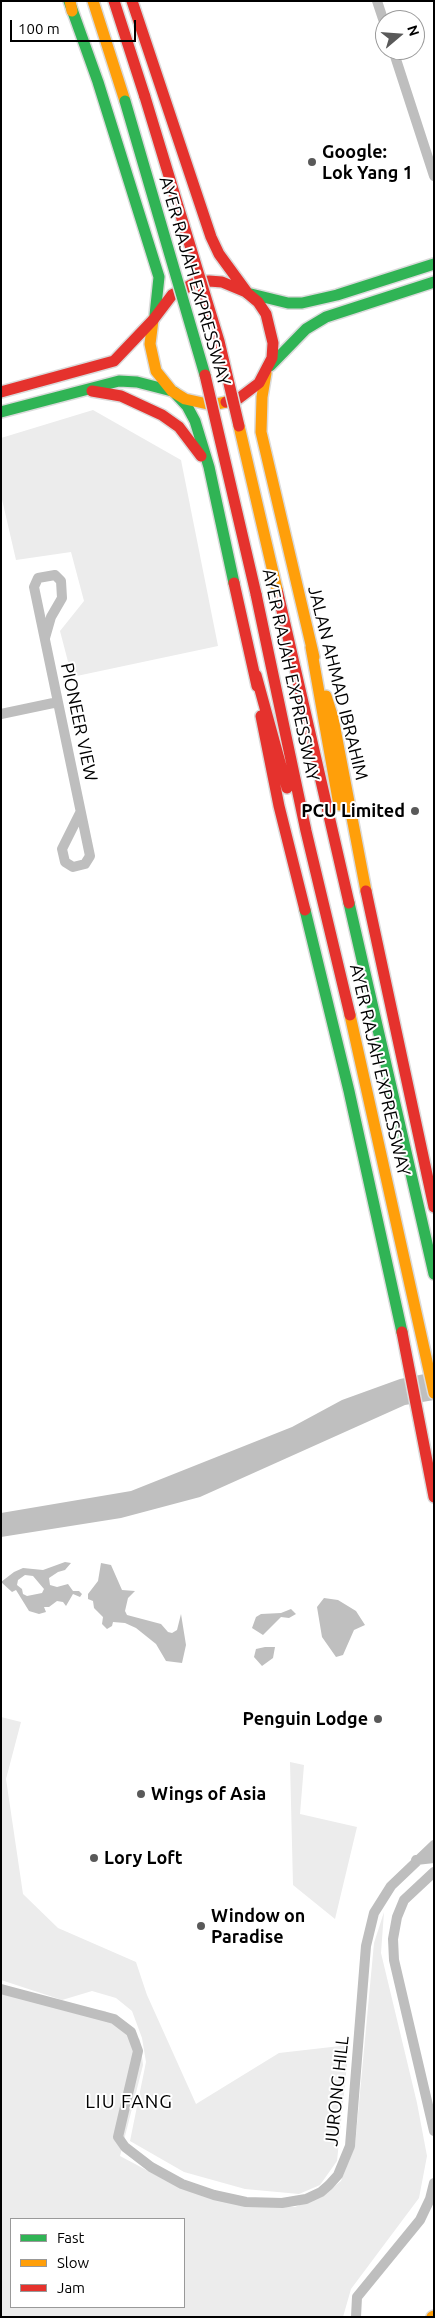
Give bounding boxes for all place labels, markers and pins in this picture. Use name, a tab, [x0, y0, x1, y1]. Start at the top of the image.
place label: Google: Lok Yang 1	[322, 141, 413, 183]
marker: Google: Lok Yang 1	[306, 156, 318, 168]
place label: PCU Limited	[301, 800, 405, 822]
marker: PCU Limited	[409, 805, 421, 817]
place label: Penguin Lodge	[243, 1708, 368, 1730]
marker: Penguin Lodge	[372, 1713, 384, 1725]
place label: Wings of Asia	[151, 1783, 266, 1805]
marker: Wings of Asia	[135, 1788, 147, 1800]
place label: Lory Loft	[104, 1847, 182, 1869]
marker: Lory Loft	[88, 1852, 100, 1864]
place label: Window on Paradise	[211, 1905, 305, 1948]
marker: Window on Paradise	[195, 1920, 207, 1932]

